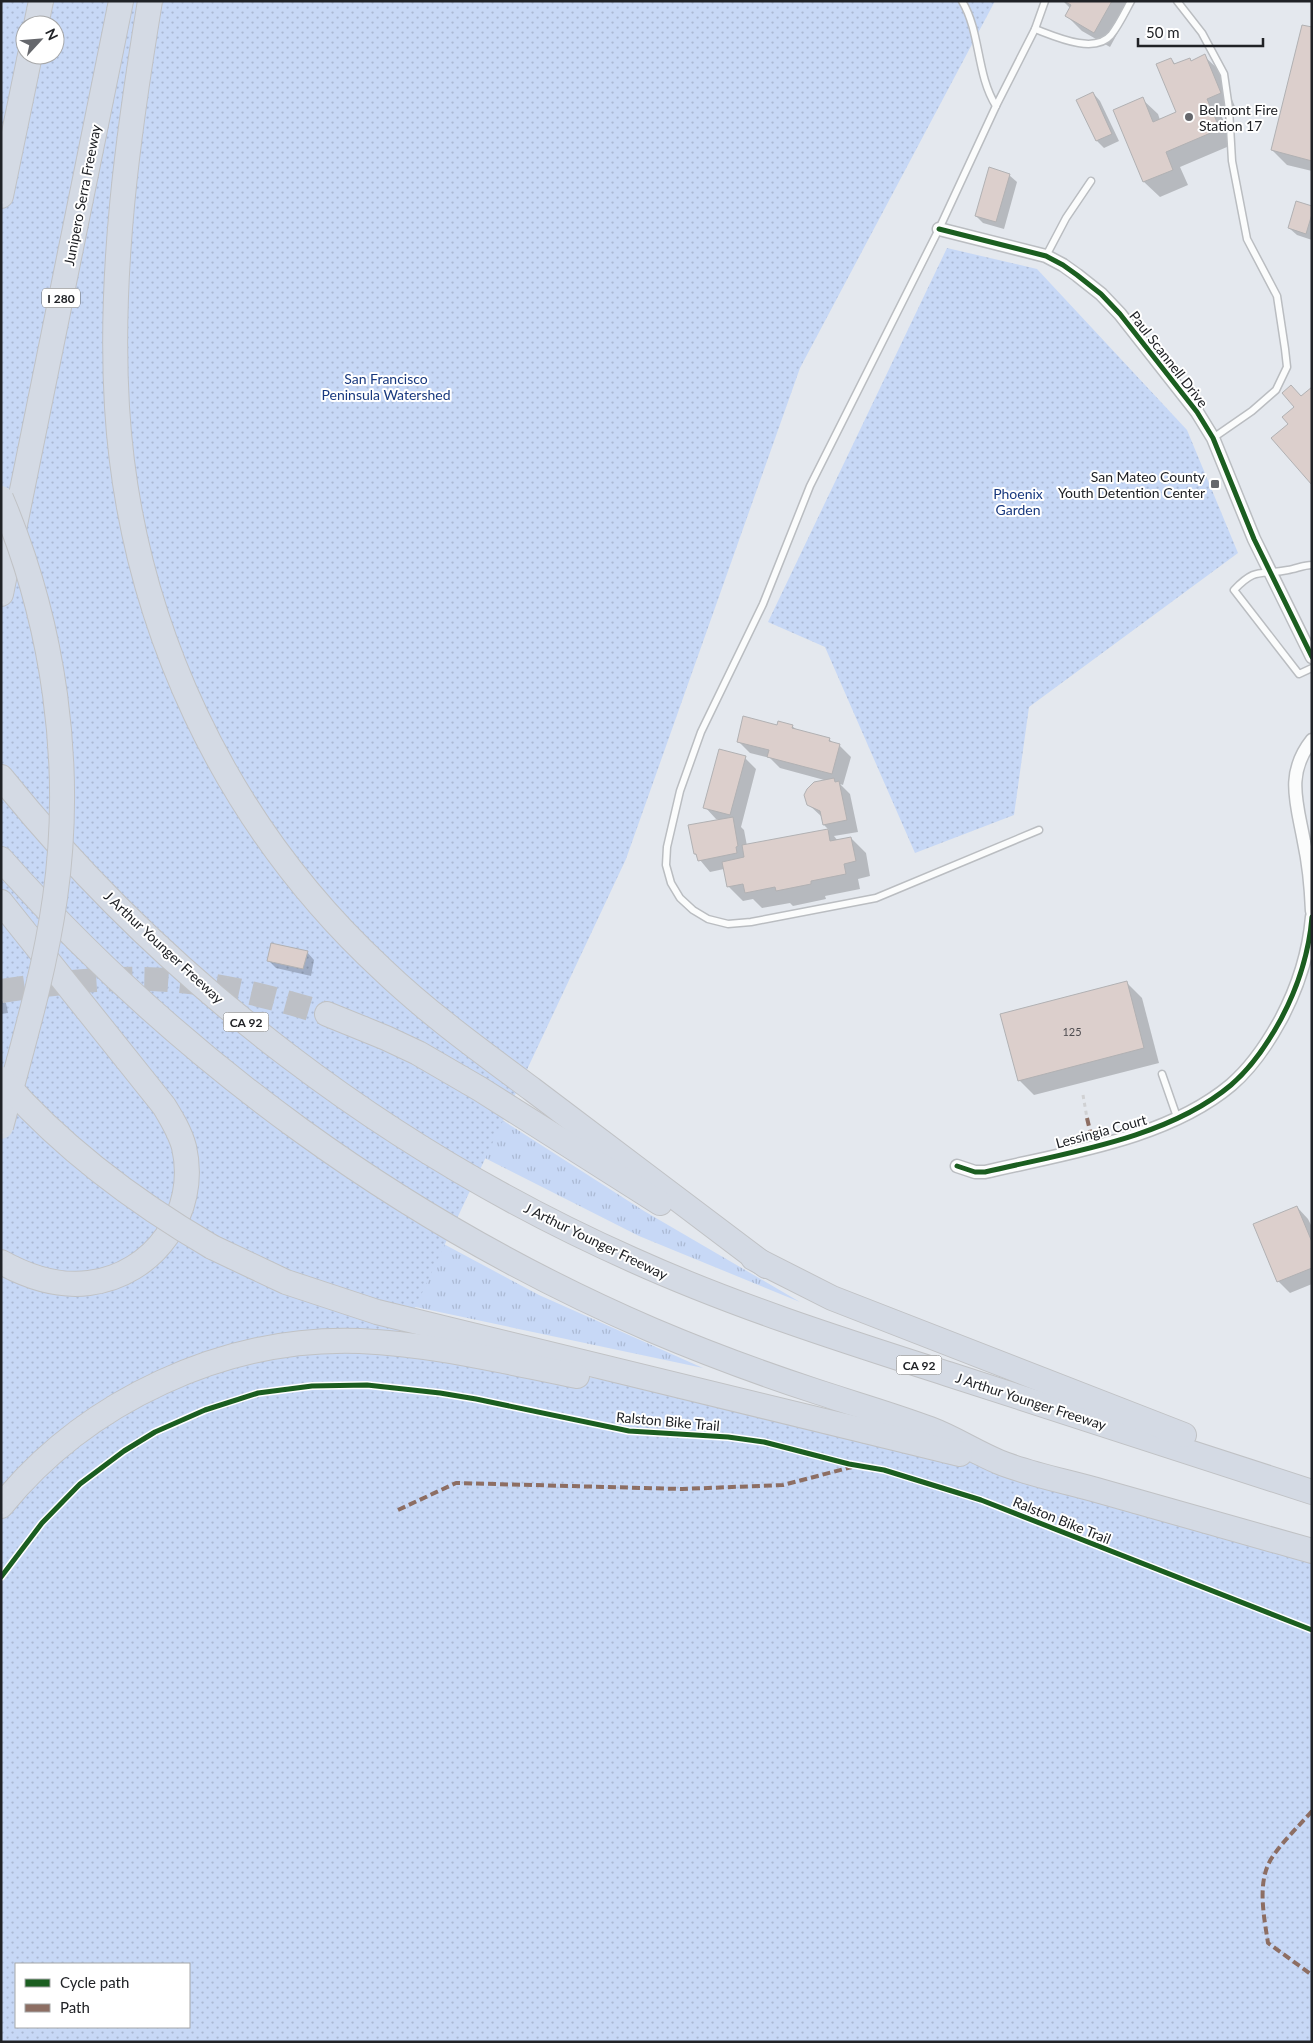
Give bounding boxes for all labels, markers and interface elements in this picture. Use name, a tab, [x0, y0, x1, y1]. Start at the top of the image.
north arrow	[15, 15, 65, 65]
scale bar	[1138, 15, 1263, 47]
text: 50 m	[1146, 23, 1180, 41]
text: N	[42, 26, 62, 43]
place label: Belmont Fire Station 17	[1199, 101, 1278, 134]
marker: Belmont Fire Station 17	[1183, 111, 1195, 123]
street label: Junipero Serra Freeway	[60, 122, 104, 267]
road number: I 280	[42, 288, 80, 308]
street label: Paul Scannell Drive	[1126, 307, 1212, 411]
park label: San Francisco Peninsula Watershed	[321, 370, 451, 403]
place label: San Mateo County Youth Detention Center	[1058, 468, 1206, 501]
marker: San Mateo County Youth Detention Center	[1209, 478, 1221, 490]
park label: Phoenix Garden	[993, 485, 1043, 518]
street label: J Arthur Younger Freeway	[101, 887, 228, 1007]
road number: CA 92	[224, 1012, 268, 1032]
house number: 125	[1062, 1025, 1082, 1038]
street label: Lessingia Court	[1054, 1111, 1148, 1151]
street label: J Arthur Younger Freeway	[521, 1199, 671, 1284]
road number: CA 92	[896, 1356, 942, 1374]
street label: J Arthur Younger Freeway	[953, 1369, 1109, 1434]
street label: Ralston Bike Trail	[615, 1408, 721, 1434]
street label: Ralston Bike Trail	[1011, 1493, 1113, 1547]
legend	[15, 1963, 190, 2028]
text: Cycle path	[60, 1973, 129, 1991]
text: Path	[60, 1998, 90, 2016]

